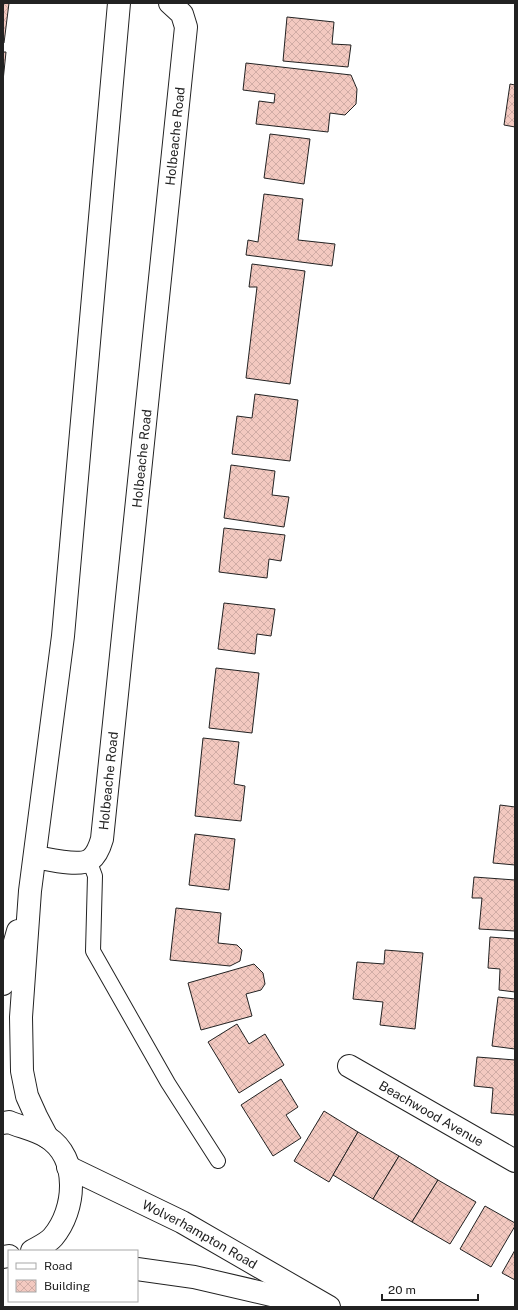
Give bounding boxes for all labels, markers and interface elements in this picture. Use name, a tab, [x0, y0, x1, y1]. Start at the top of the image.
street label: Holbeache Road	[163, 86, 188, 186]
street label: Holbeache Road	[129, 408, 154, 509]
street label: Holbeache Road	[96, 731, 121, 831]
street label: Beachwood Avenue	[376, 1078, 486, 1149]
street label: Wolverhampton Road	[140, 1197, 260, 1272]
legend	[8, 1250, 138, 1302]
text: Road	[44, 1259, 72, 1273]
scale bar	[382, 1276, 478, 1302]
text: Building	[44, 1279, 90, 1293]
text: 20 m	[388, 1283, 416, 1297]

